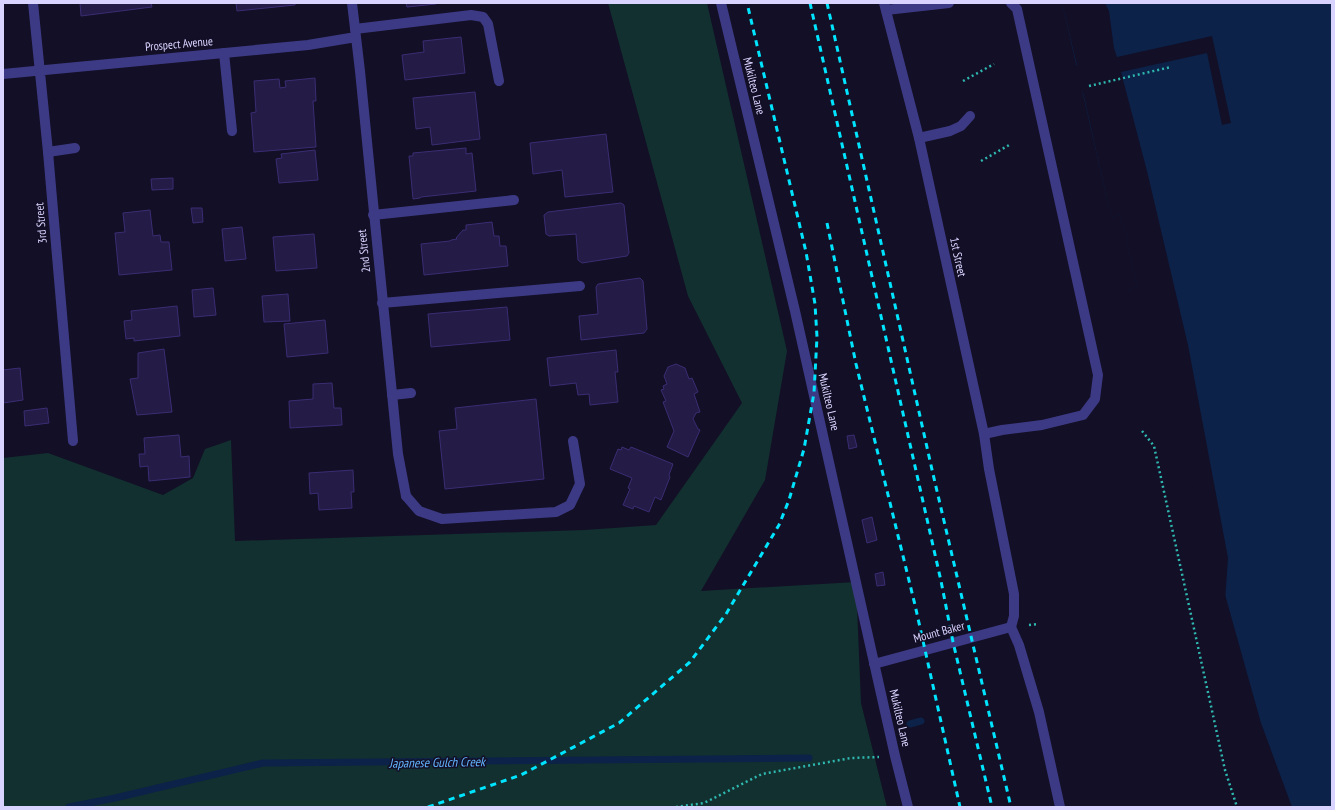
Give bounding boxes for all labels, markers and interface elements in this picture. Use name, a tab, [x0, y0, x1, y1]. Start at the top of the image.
street label: Prospect Avenue	[145, 33, 213, 54]
street label: Mukilteo Lane	[740, 56, 769, 116]
street label: 3rd Street	[31, 201, 50, 244]
street label: 2nd Street	[354, 228, 373, 273]
street label: 1st Street	[947, 236, 970, 279]
street label: Mukilteo Lane	[816, 372, 843, 432]
street label: Mount Baker	[912, 617, 967, 646]
street label: Mukilteo Lane	[887, 688, 914, 748]
water label: Japanese Gulch Creek	[388, 753, 487, 772]

